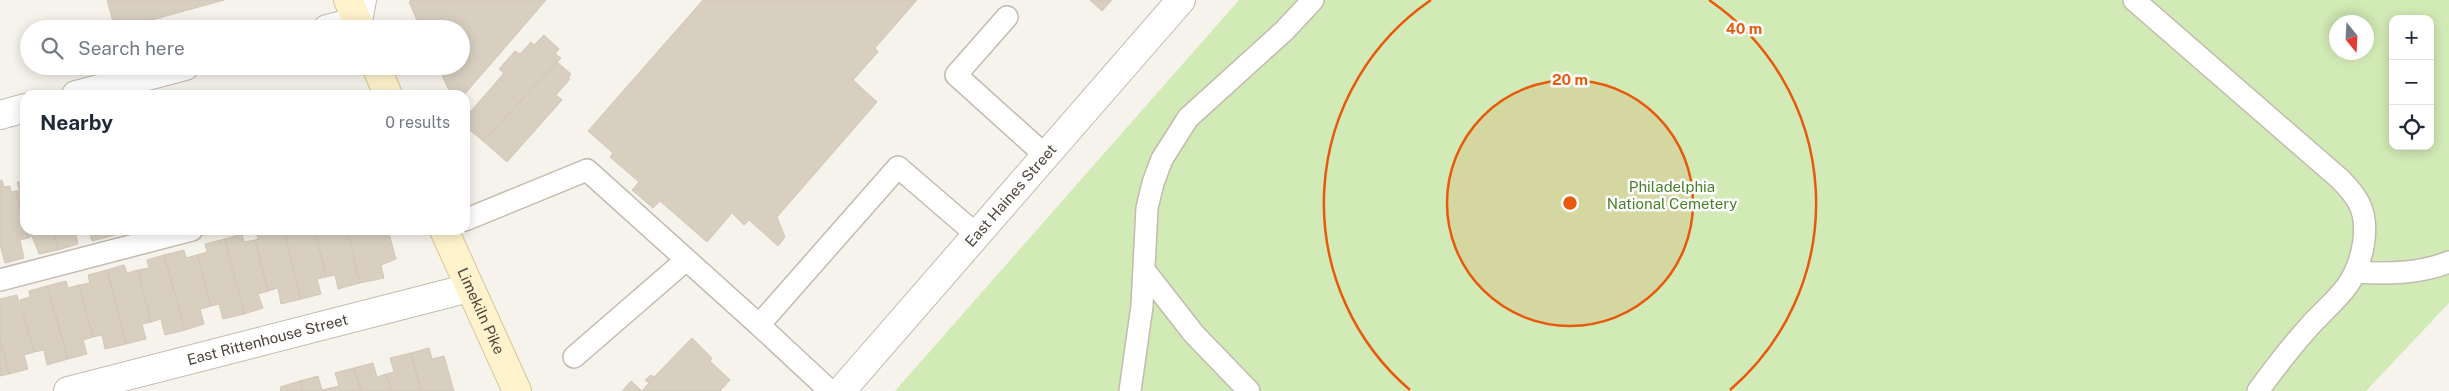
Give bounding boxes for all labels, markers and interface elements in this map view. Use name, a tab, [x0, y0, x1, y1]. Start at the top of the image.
north arrow	[2329, 15, 2374, 60]
map controls	[2389, 15, 2434, 150]
button: +	[2389, 15, 2434, 60]
search box	[20, 20, 470, 75]
text: 40 m	[1726, 20, 1762, 37]
icon: search	[38, 34, 66, 62]
text: Search here	[78, 37, 185, 59]
button: −	[2389, 60, 2434, 105]
text: 20 m	[1552, 71, 1588, 88]
button: locate	[2389, 105, 2434, 150]
text: Nearby	[40, 110, 113, 135]
text: 0 results	[385, 113, 450, 132]
street label: East Haines Street	[961, 140, 1060, 250]
park label: Philadelphia National Cemetery	[1607, 178, 1737, 212]
centre of rings	[1561, 194, 1579, 212]
street label: Limekiln Pike	[454, 265, 508, 357]
street label: East Rittenhouse Street	[185, 310, 350, 368]

